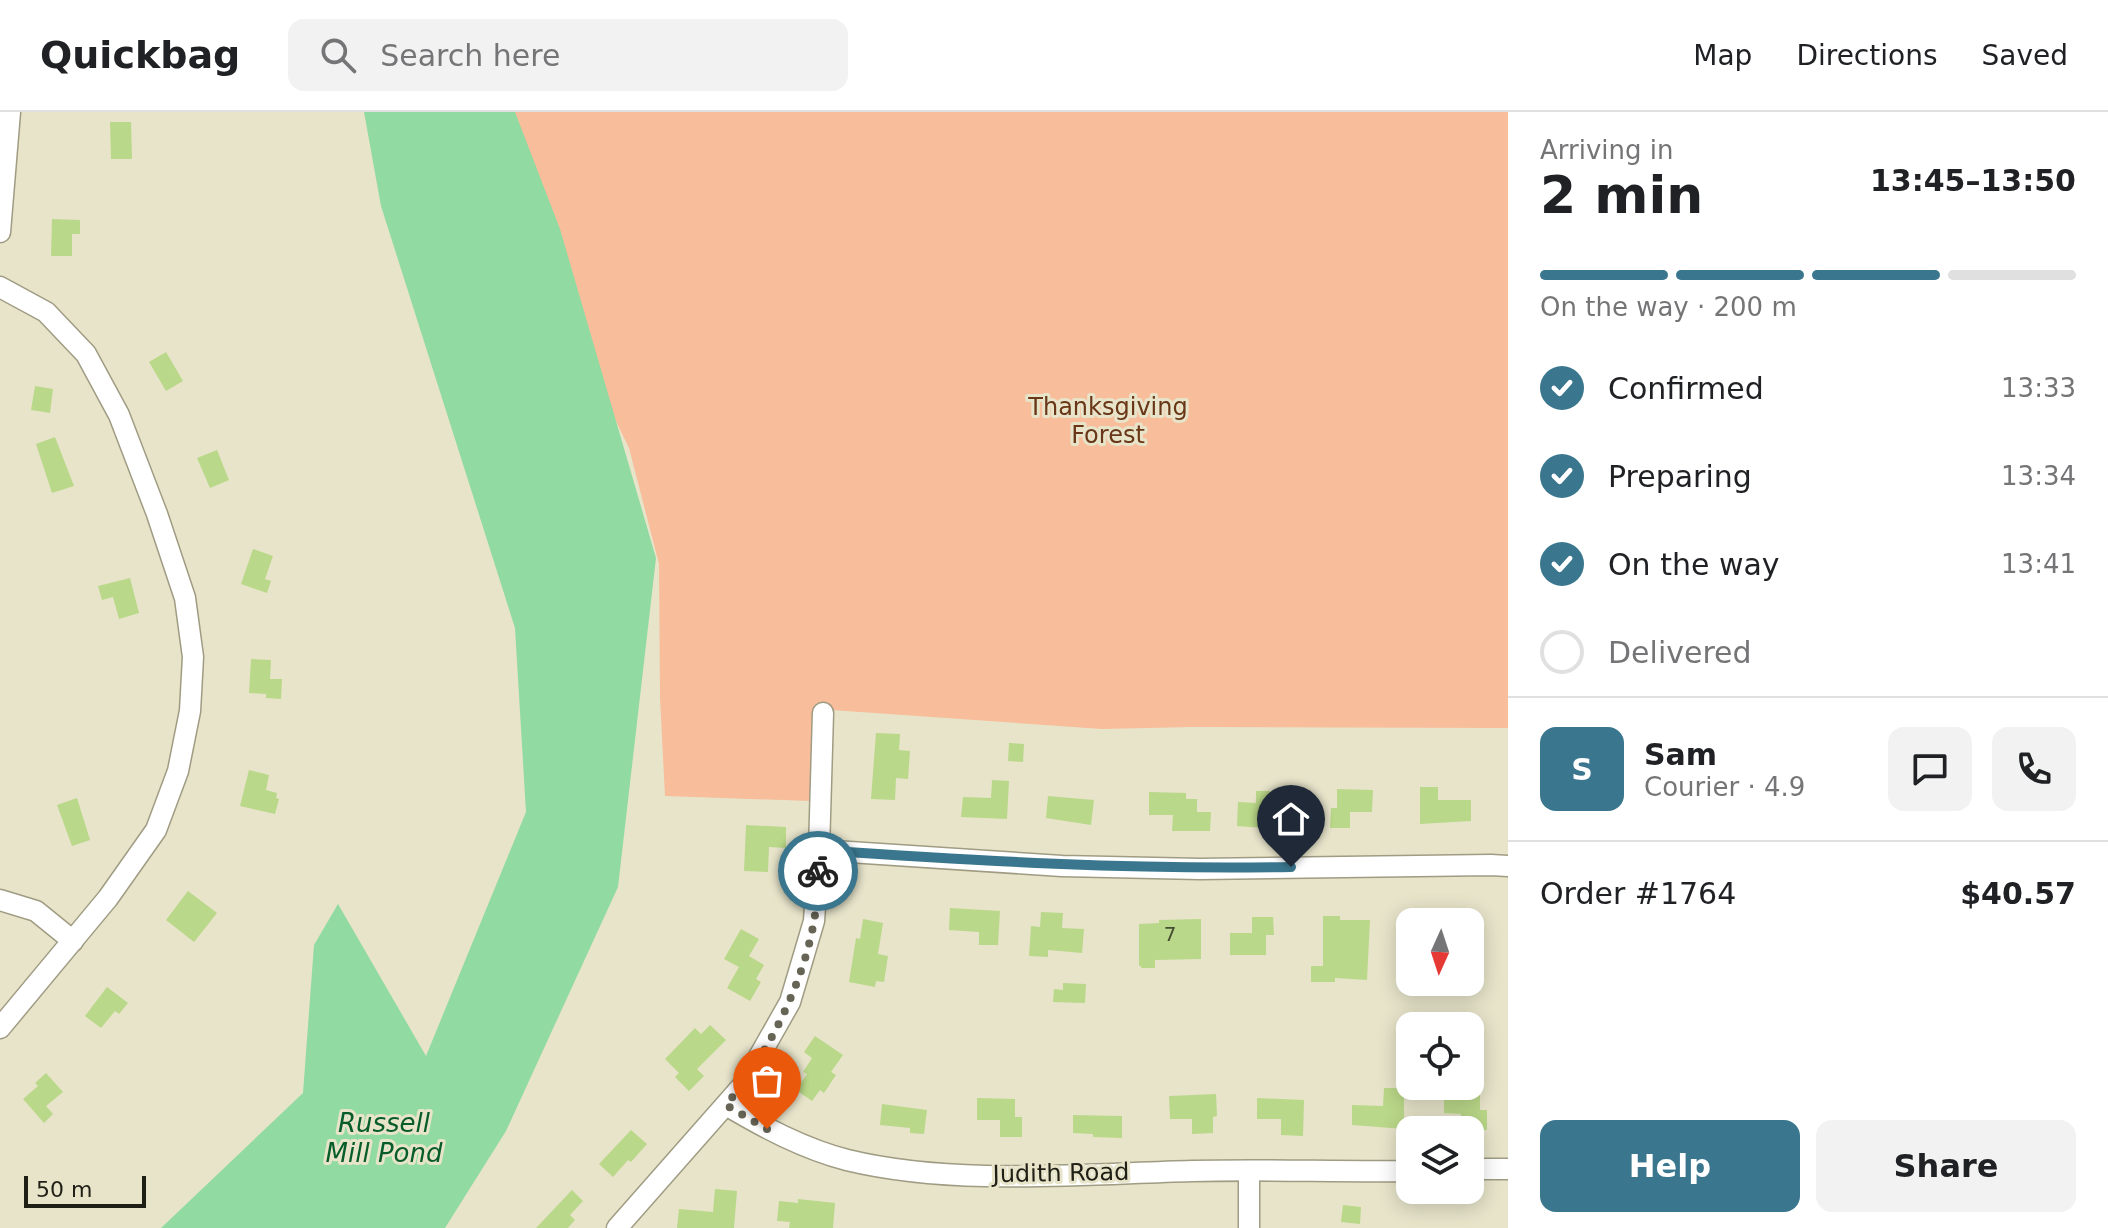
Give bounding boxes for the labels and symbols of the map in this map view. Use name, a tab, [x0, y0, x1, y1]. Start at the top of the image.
park label: Thanksgiving Forest	[1027, 393, 1188, 449]
pin	[1257, 785, 1325, 867]
courier	[778, 831, 858, 911]
north arrow	[1396, 908, 1484, 996]
house number: 7	[1164, 922, 1176, 946]
pin	[733, 1047, 801, 1129]
water label: Russell Mill Pond	[326, 1108, 443, 1168]
street label: Judith Road	[990, 1158, 1130, 1188]
scale bar	[24, 1172, 146, 1208]

